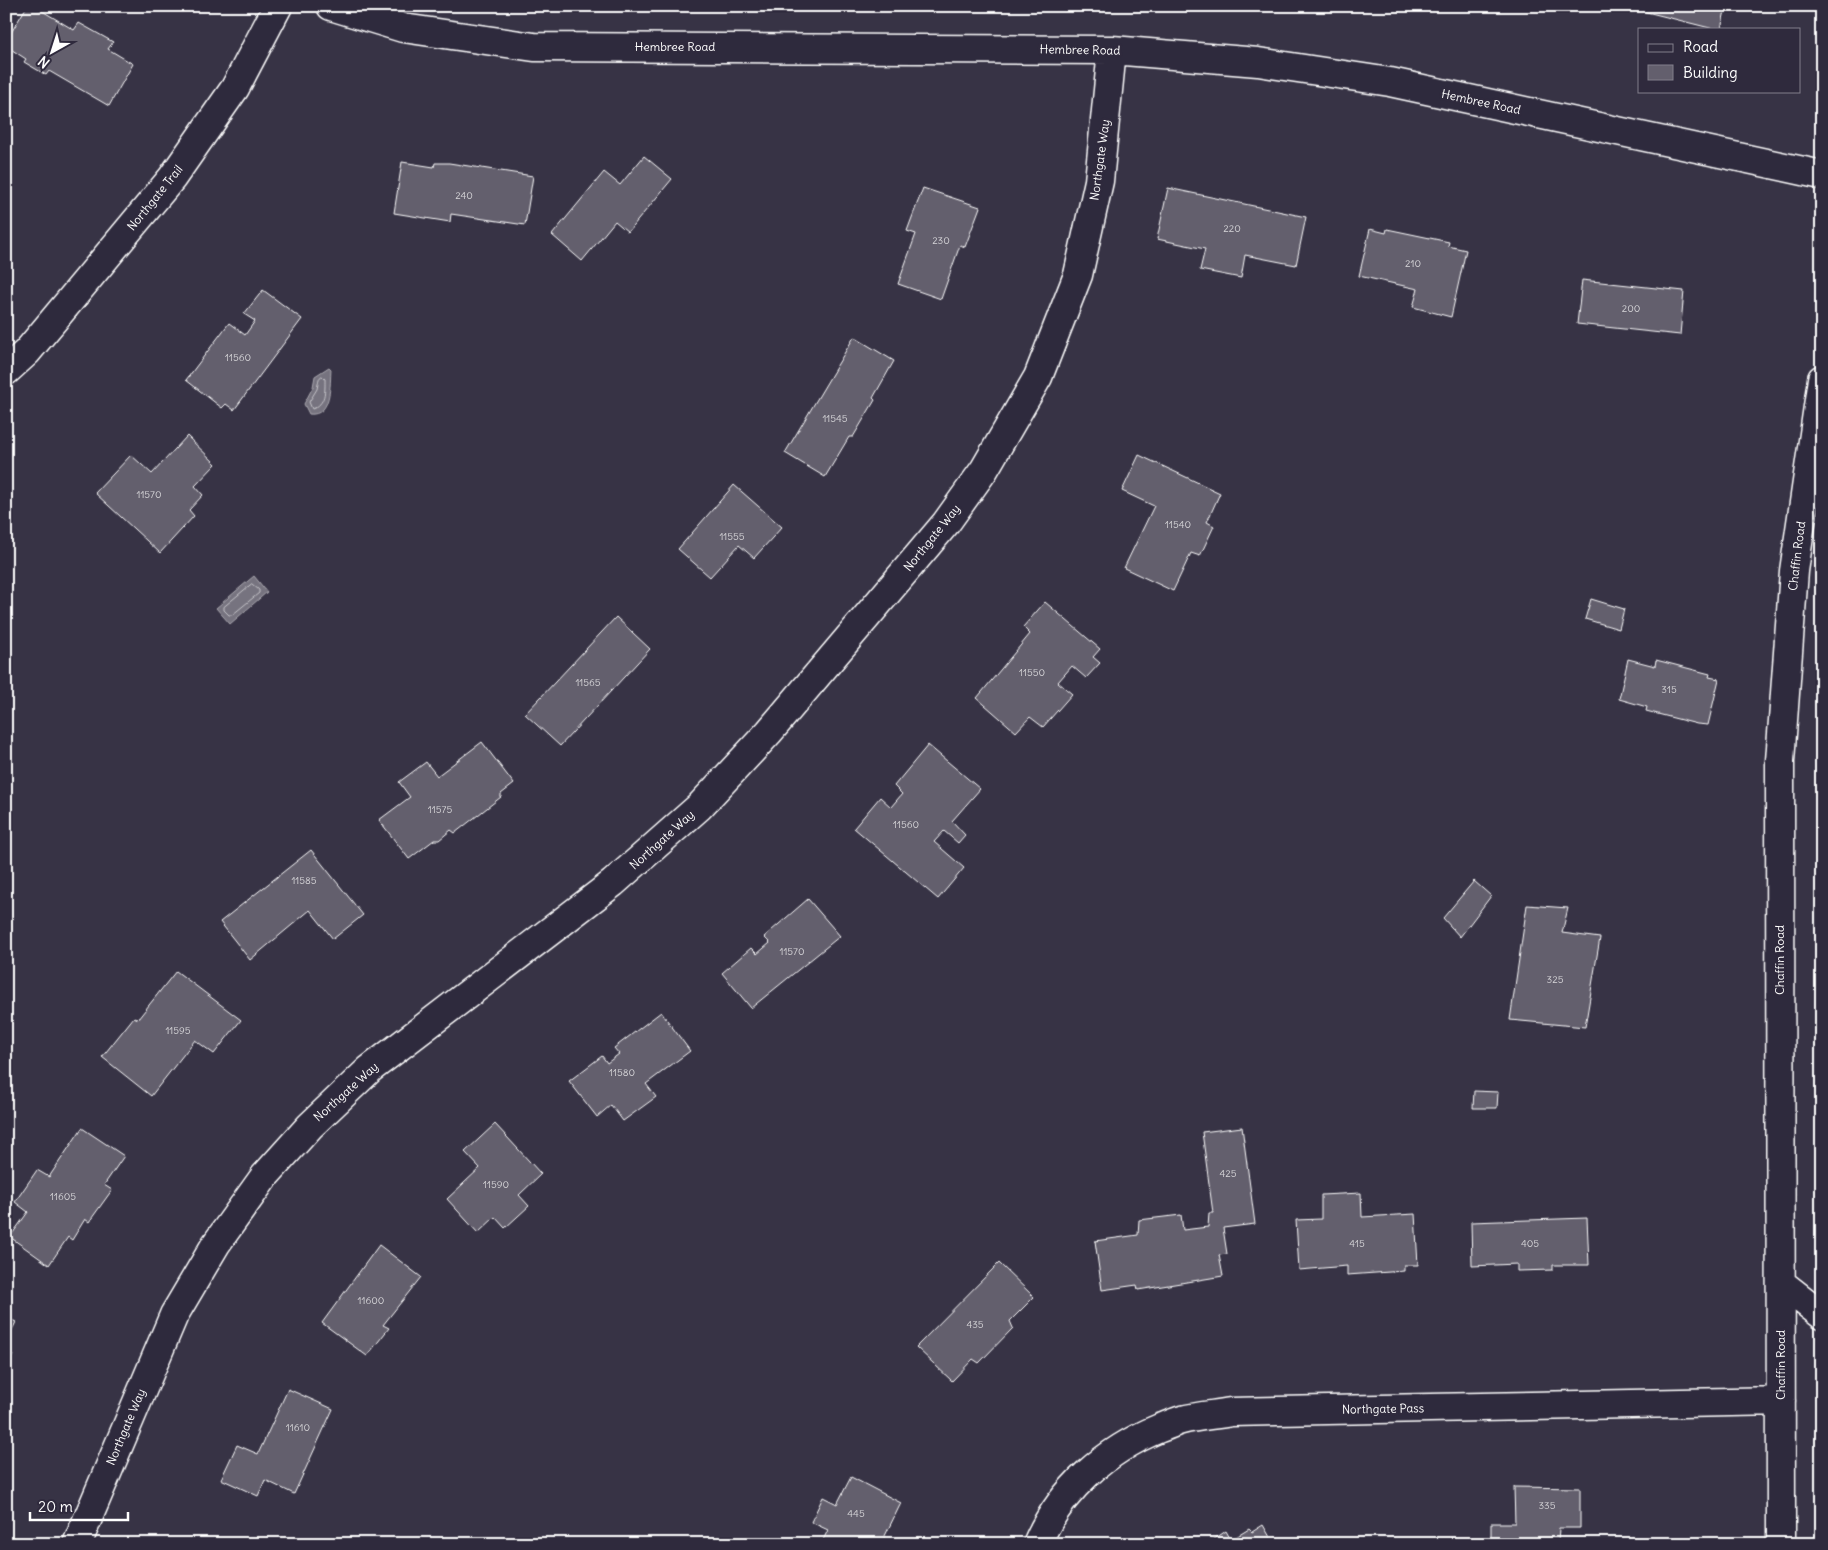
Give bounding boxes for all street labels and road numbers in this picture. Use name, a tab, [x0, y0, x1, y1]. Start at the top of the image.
street label: Hembree Road	[635, 39, 715, 54]
street label: Hembree Road	[1040, 41, 1120, 58]
street label: Hembree Road	[1440, 86, 1522, 117]
street label: Northgate Way	[1086, 118, 1113, 201]
street label: Northgate Trail	[124, 162, 186, 234]
street label: Northgate Way	[900, 501, 963, 574]
street label: Chaffin Road	[1785, 520, 1808, 592]
street label: Northgate Way	[626, 807, 697, 873]
street label: Chaffin Road	[1772, 925, 1787, 995]
street label: Northgate Way	[310, 1059, 381, 1125]
street label: Chaffin Road	[1773, 1330, 1788, 1400]
street label: Northgate Way	[103, 1386, 148, 1467]
street label: Northgate Pass	[1342, 1400, 1424, 1417]

